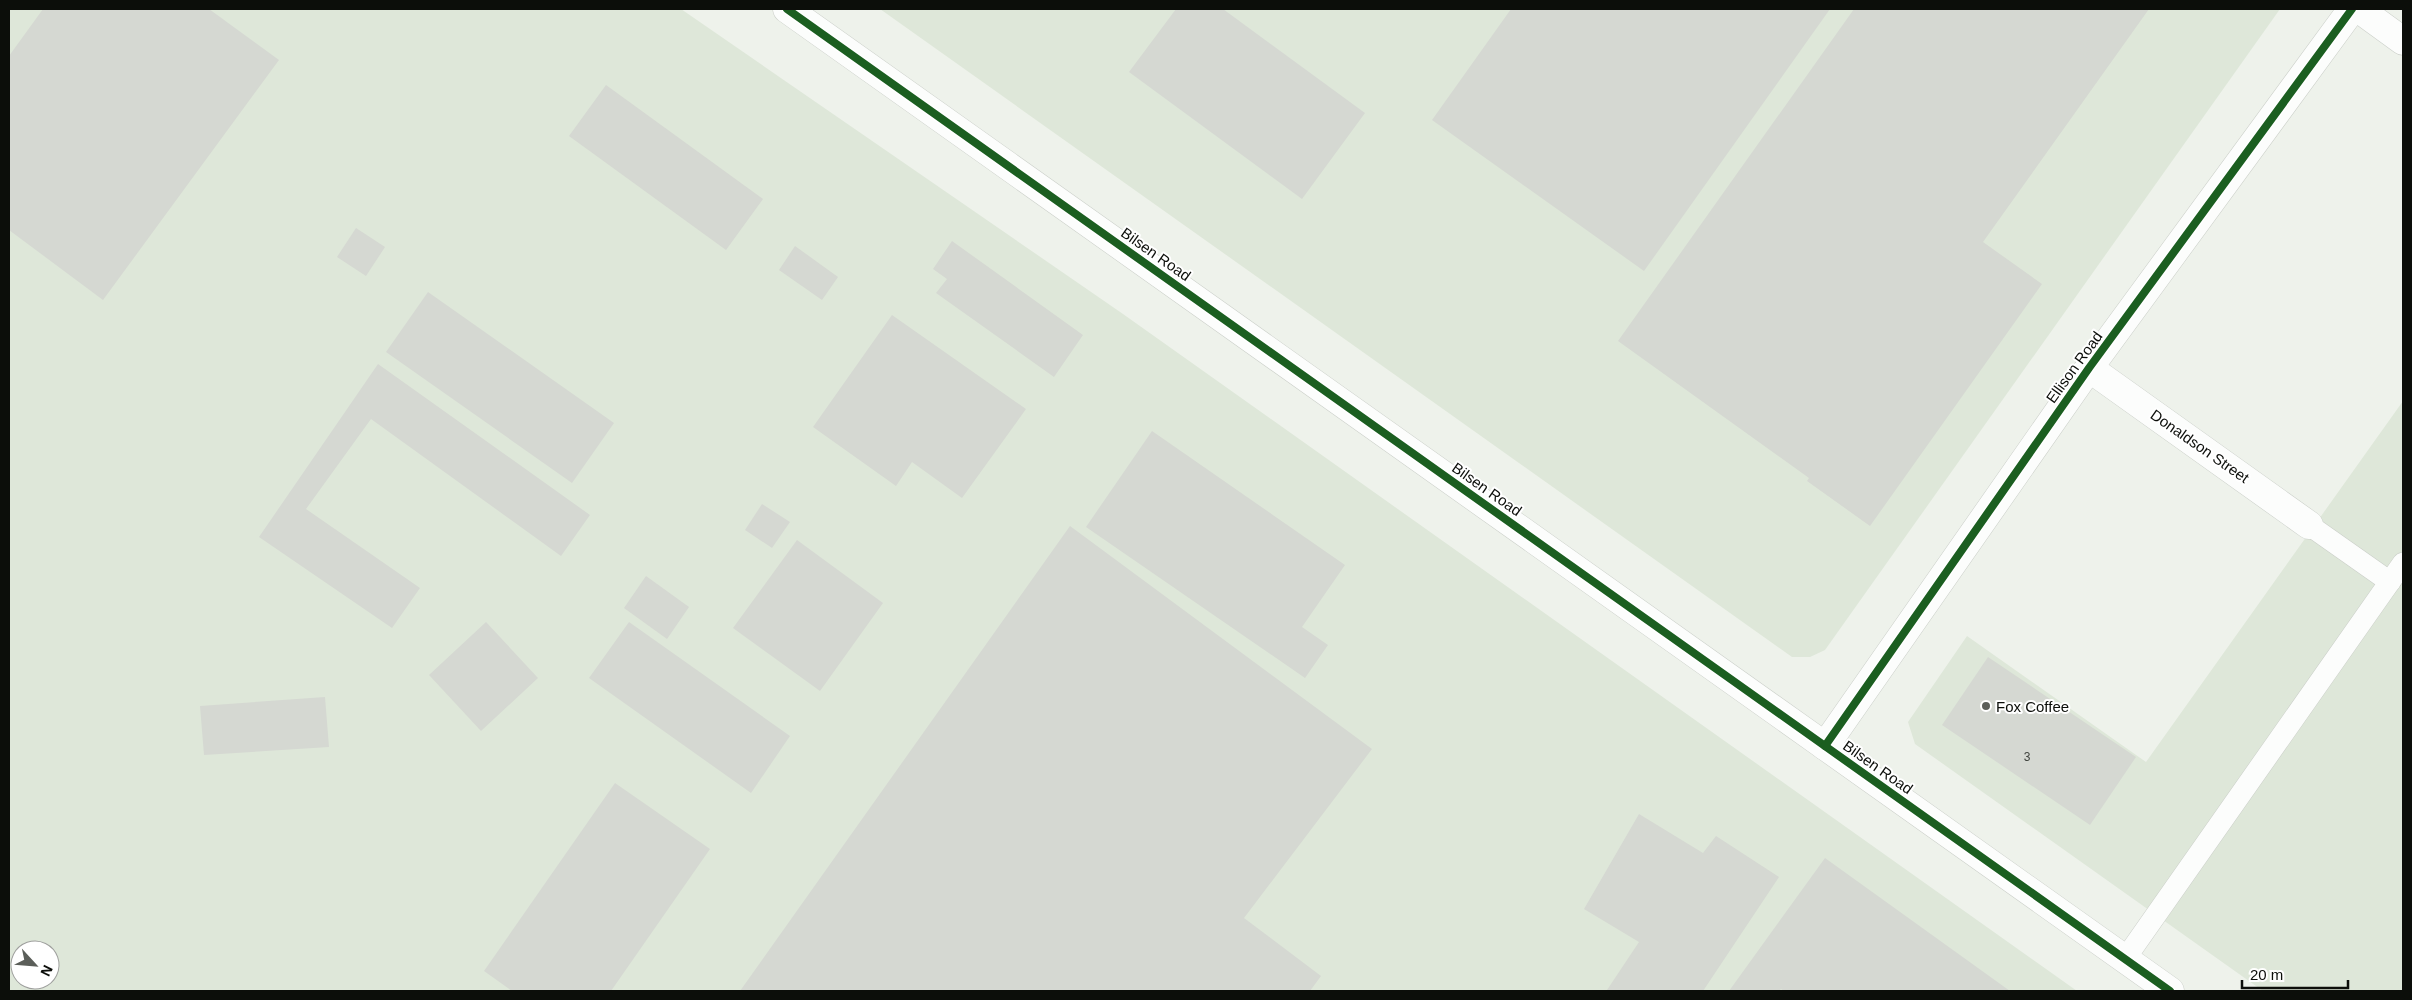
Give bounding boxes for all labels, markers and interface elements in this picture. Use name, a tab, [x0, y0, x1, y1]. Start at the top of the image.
street label: Bilsen Road	[1118, 224, 1194, 284]
street label: Ellison Road	[2042, 328, 2106, 406]
street label: Donaldson Street	[2148, 406, 2253, 487]
street label: Bilsen Road	[1449, 459, 1525, 519]
place label: Fox Coffee	[1996, 698, 2069, 715]
marker: Fox Coffee	[1980, 700, 1992, 712]
street label: Bilsen Road	[1840, 737, 1916, 797]
house number: 3	[2024, 750, 2031, 764]
north arrow	[10, 940, 60, 990]
scale bar	[2242, 958, 2348, 990]
text: N	[37, 963, 56, 979]
text: 20 m	[2250, 966, 2283, 983]

